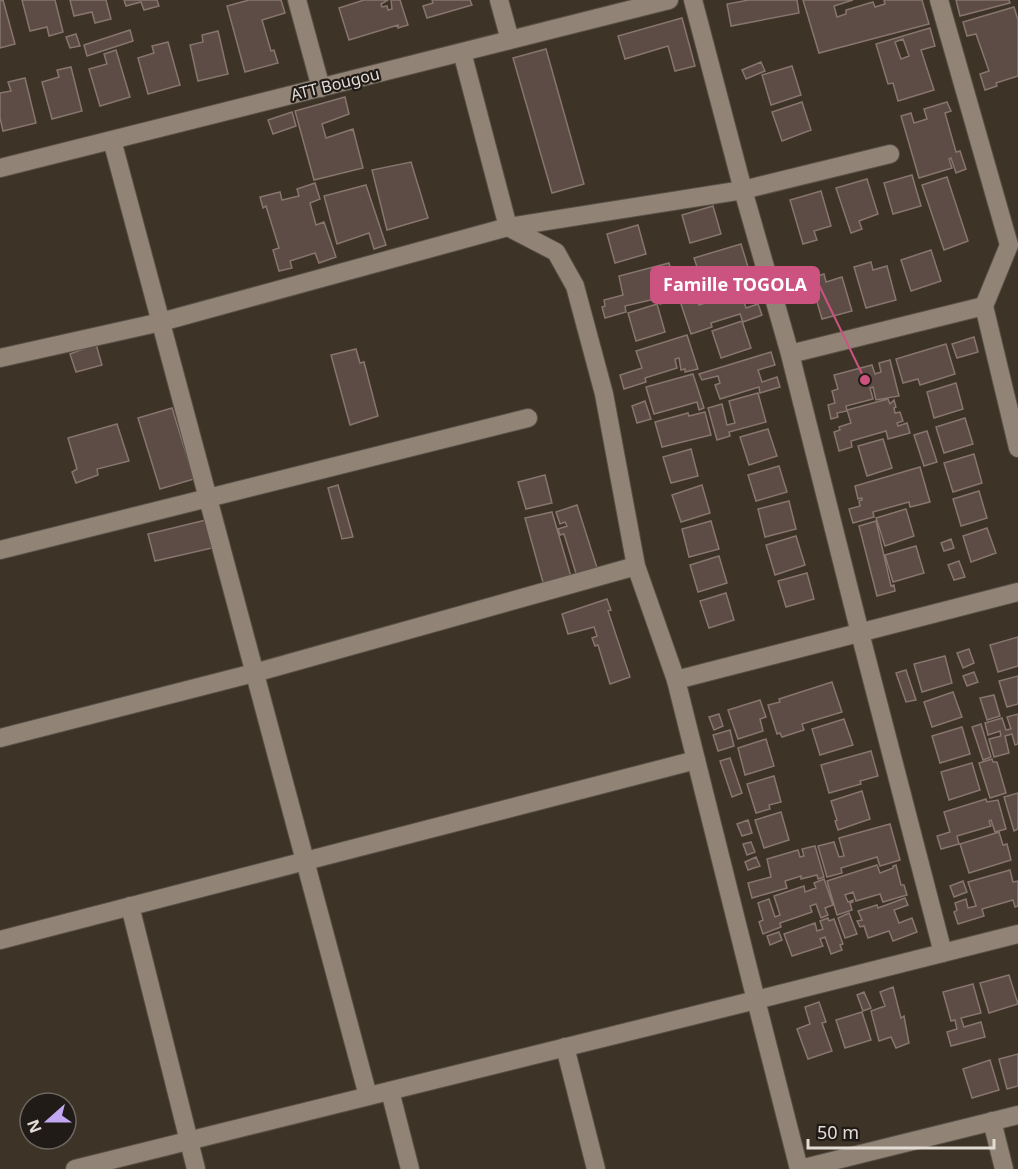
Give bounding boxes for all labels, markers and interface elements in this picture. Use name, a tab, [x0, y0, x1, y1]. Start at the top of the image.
street label: ATT Bougou	[288, 62, 382, 106]
callout: Famille TOGOLA	[651, 267, 819, 303]
text: Famille TOGOLA	[663, 272, 807, 296]
north arrow	[18, 1091, 78, 1151]
scale bar	[808, 1112, 994, 1150]
text: N	[21, 1116, 47, 1136]
text: 50 m	[817, 1120, 859, 1144]

